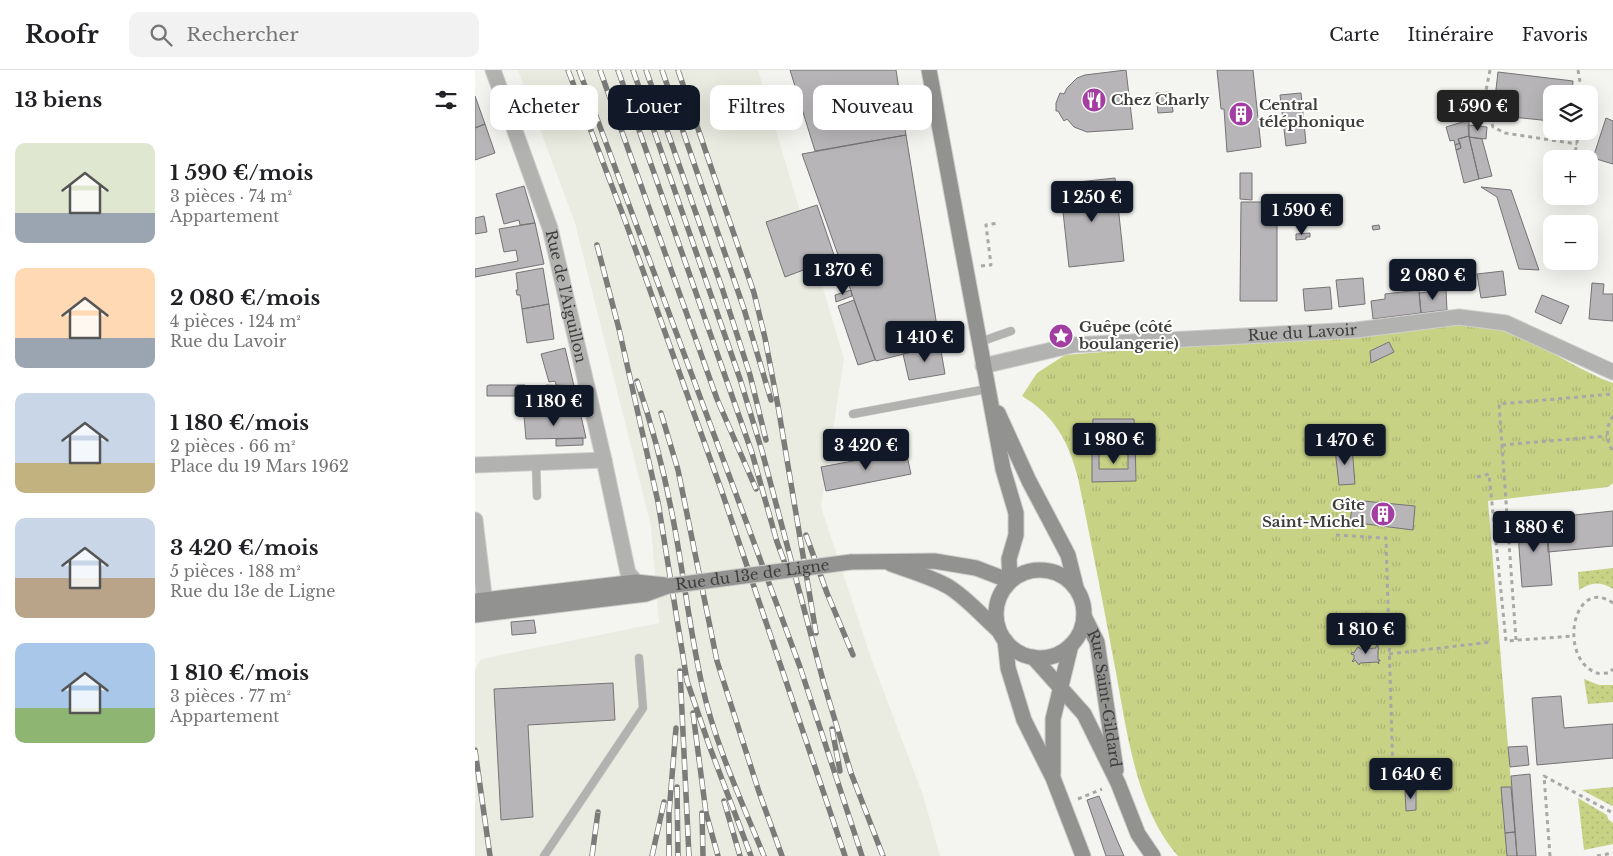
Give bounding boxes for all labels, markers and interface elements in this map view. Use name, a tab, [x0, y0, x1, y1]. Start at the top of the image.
search box	[129, 12, 479, 57]
text: Roofr	[25, 20, 99, 49]
icon: search	[147, 21, 175, 49]
text: Rechercher	[187, 23, 299, 46]
text: Carte	[1329, 24, 1379, 46]
text: Itinéraire	[1407, 24, 1494, 46]
text: Favoris	[1522, 24, 1588, 46]
chip: Acheter	[490, 85, 598, 130]
chip: Louer	[608, 85, 700, 130]
chip: Filtres	[710, 85, 803, 130]
chip: Nouveau	[813, 85, 932, 130]
map controls	[1543, 85, 1598, 270]
button: layers	[1543, 85, 1598, 140]
icon: filters	[432, 86, 460, 114]
text: 13 biens	[15, 87, 102, 113]
restaurant icon: Chez Charly	[1081, 87, 1107, 113]
place label: Chez Charly	[1111, 90, 1210, 109]
pin: 1 590 €	[1432, 90, 1524, 132]
place label: Central téléphonique	[1259, 95, 1365, 131]
text: 1 590 €	[1448, 96, 1508, 116]
building icon: Central téléphonique	[1228, 101, 1254, 127]
button: +	[1543, 150, 1598, 205]
text: 1 590 €/mois	[170, 160, 313, 186]
icon: home	[55, 163, 115, 223]
pin: 1 250 €	[1046, 180, 1138, 223]
text: 3 pièces · 74 m²	[170, 186, 292, 206]
text: 1 250 €	[1062, 187, 1122, 207]
pin: 1 590 €	[1256, 194, 1348, 236]
text: 1 590 €	[1272, 200, 1332, 220]
text: Appartement	[170, 206, 279, 226]
button: −	[1543, 215, 1598, 270]
street label: Rue de l'Aiguillon	[542, 228, 591, 364]
pin: 1 370 €	[797, 254, 889, 296]
pin: 2 080 €	[1387, 258, 1479, 301]
text: 1 370 €	[814, 260, 872, 280]
text: 2 080 €	[1400, 265, 1466, 285]
text: 2 080 €/mois	[170, 285, 320, 311]
icon: home	[55, 288, 115, 348]
text: 4 pièces · 124 m²	[170, 311, 301, 331]
place label: Guêpe (côté boulangerie)	[1078, 317, 1179, 353]
pin: 1 410 €	[879, 320, 971, 363]
street label: Rue du Lavoir	[1247, 320, 1358, 345]
place icon: Guêpe (côté boulangerie)	[1048, 323, 1074, 349]
text: 1 410 €	[896, 327, 954, 347]
text: Rue du Lavoir	[170, 331, 286, 351]
pin: 1 180 €	[508, 384, 600, 427]
text: 1 180 €	[526, 391, 582, 411]
text: 1 180 €/mois	[170, 410, 309, 436]
icon: home	[55, 413, 115, 473]
pin: 1 980 €	[1068, 422, 1160, 465]
pin: 1 470 €	[1299, 424, 1391, 466]
pin: 3 420 €	[820, 428, 912, 471]
text: 1 980 €	[1084, 429, 1144, 449]
text: 1 470 €	[1316, 430, 1374, 450]
text: 3 420 €	[834, 435, 898, 455]
text: 2 pièces · 66 m²	[170, 436, 296, 456]
text: Place du 19 Mars 1962	[170, 456, 349, 476]
place label: Gîte Saint-Michel	[1262, 495, 1366, 531]
building icon: Gîte Saint-Michel	[1370, 501, 1396, 527]
pin: 1 880 €	[1488, 510, 1580, 553]
text: 1 880 €	[1504, 517, 1564, 537]
text: 3 420 €/mois	[170, 535, 319, 561]
icon: home	[55, 538, 115, 598]
street label: Rue du 13e de Ligne	[674, 555, 830, 594]
text: 5 pièces · 188 m²	[170, 561, 301, 581]
text: Rue du 13e de Ligne	[170, 581, 335, 601]
pin: 1 810 €	[1320, 612, 1412, 655]
text: 1 810 €	[1338, 619, 1394, 639]
street label: Rue Saint-Gildard	[1083, 626, 1125, 769]
text: 1 810 €/mois	[170, 660, 309, 686]
icon: home	[55, 663, 115, 723]
text: 3 pièces · 77 m²	[170, 686, 291, 706]
text: Appartement	[170, 706, 279, 726]
pin: 1 640 €	[1365, 758, 1457, 800]
text: 1 640 €	[1380, 764, 1442, 784]

